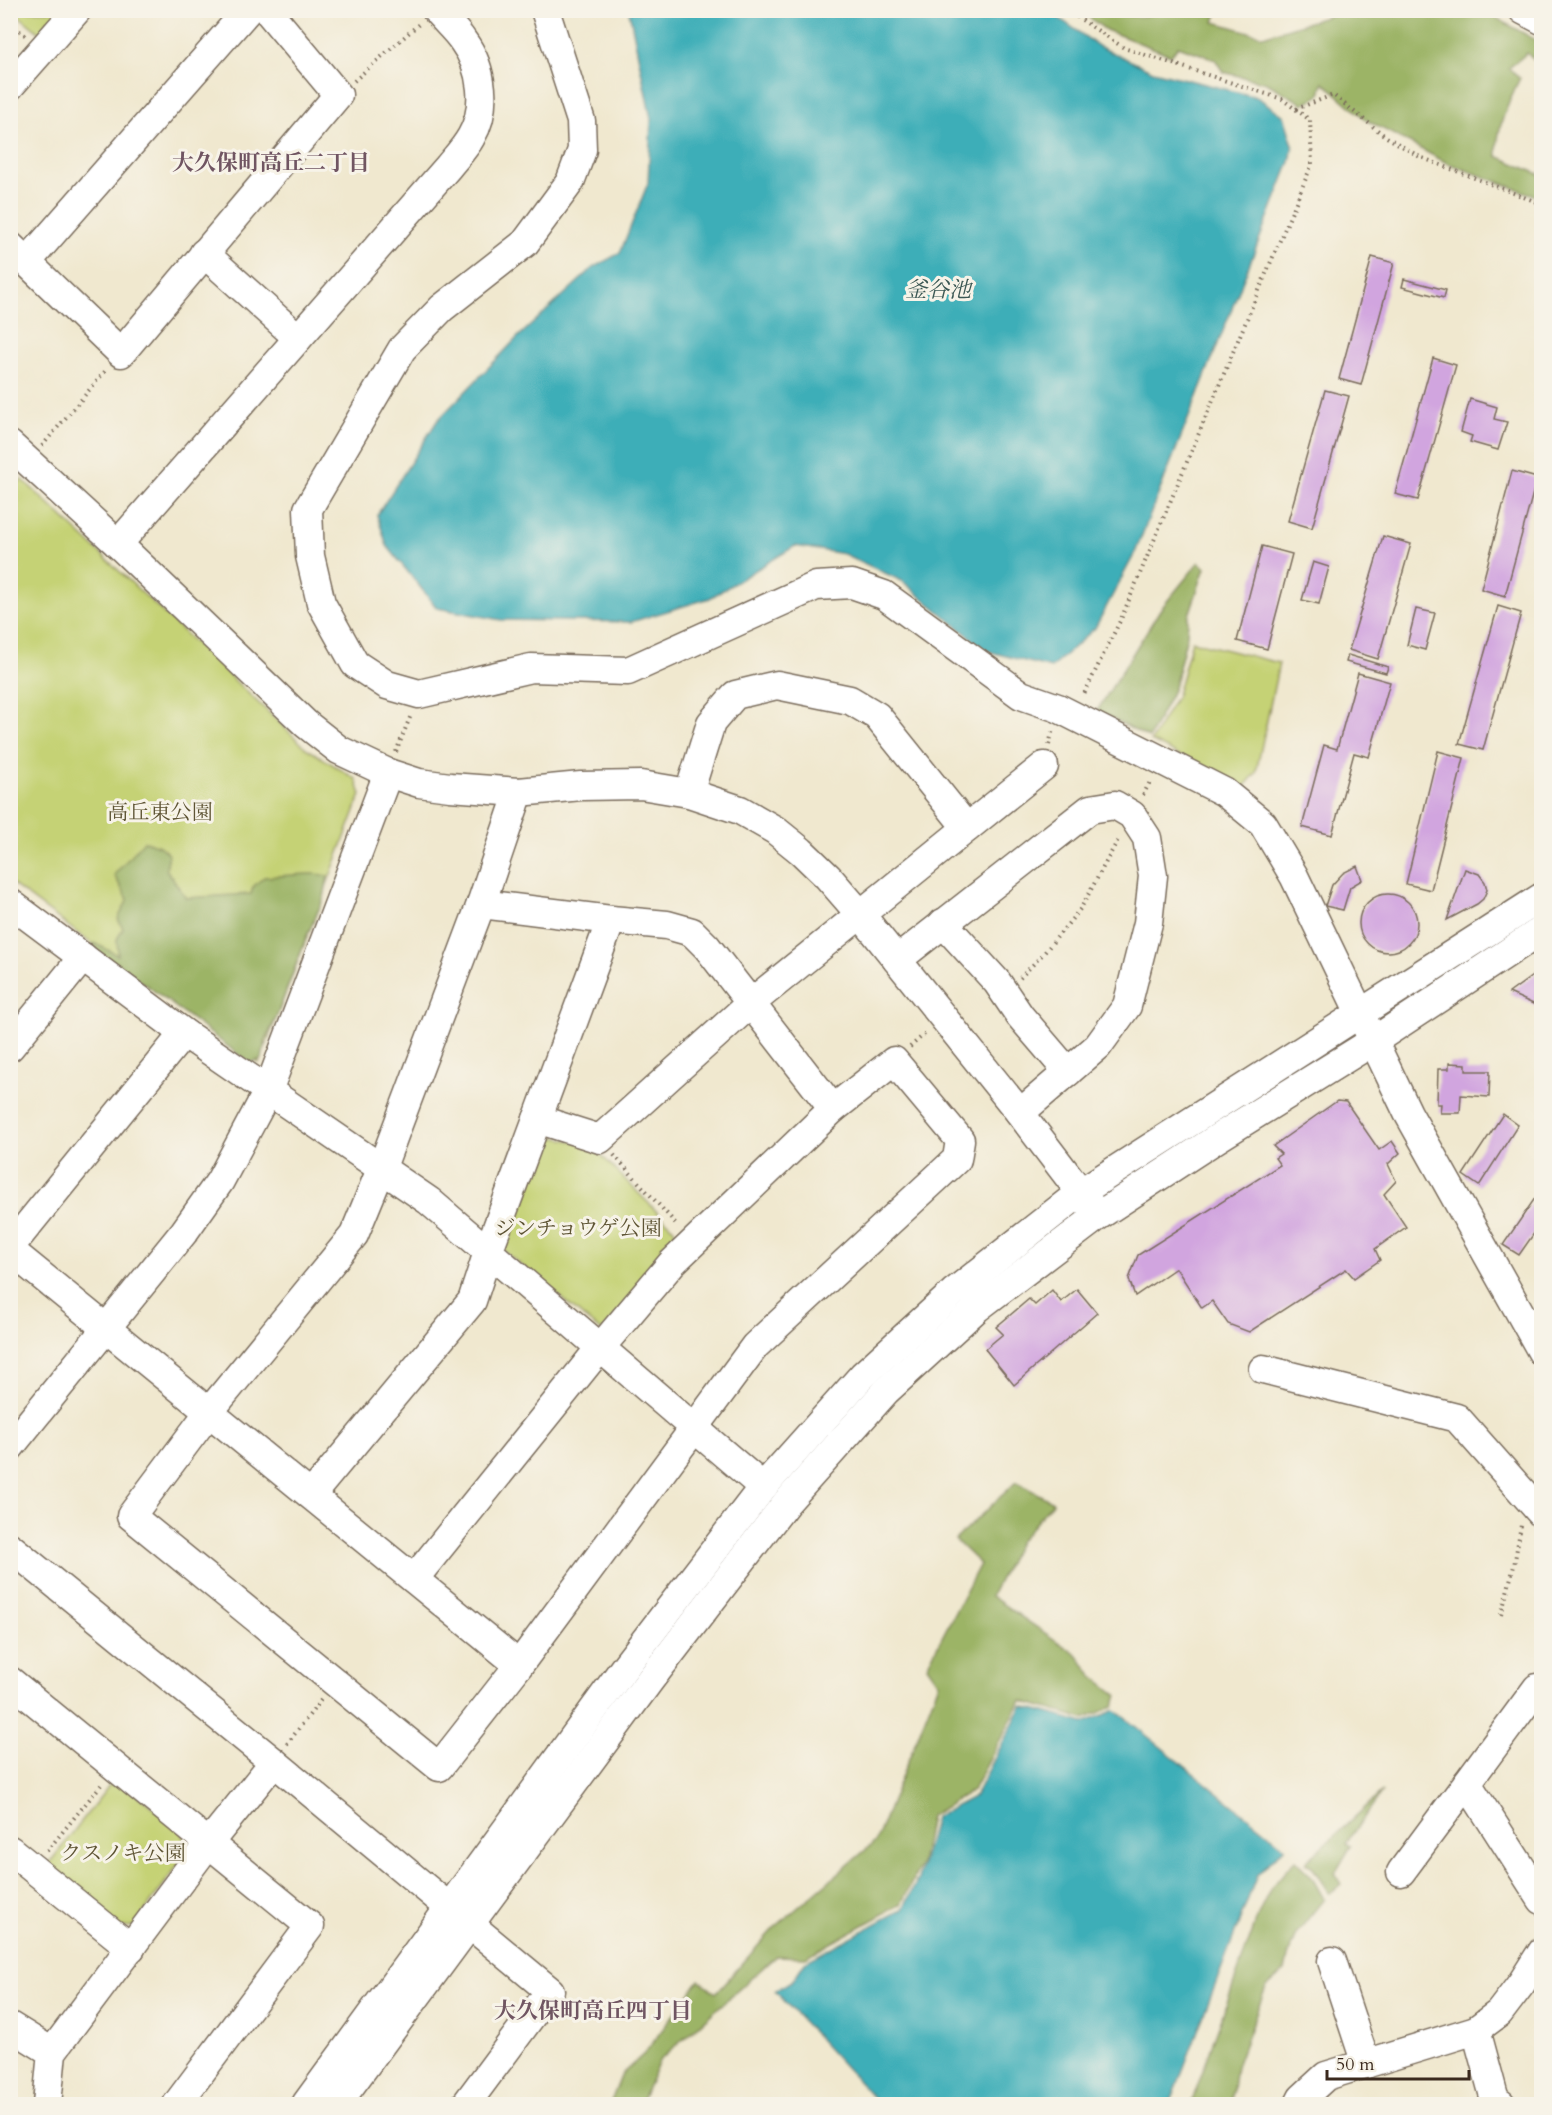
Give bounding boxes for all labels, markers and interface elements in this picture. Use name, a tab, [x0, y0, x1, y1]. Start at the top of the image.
district label: 大久保町高丘二丁目	[172, 148, 370, 178]
water label: 釜谷池	[905, 275, 974, 305]
park label: 高丘東公園	[108, 798, 213, 827]
park label: ジンチョウゲ公園	[495, 1214, 661, 1243]
park label: クスノキ公園	[61, 1839, 185, 1868]
district label: 大久保町高丘四丁目	[494, 1996, 692, 2026]
scale bar	[1327, 2043, 1470, 2081]
text: 50 m	[1336, 2052, 1375, 2077]

